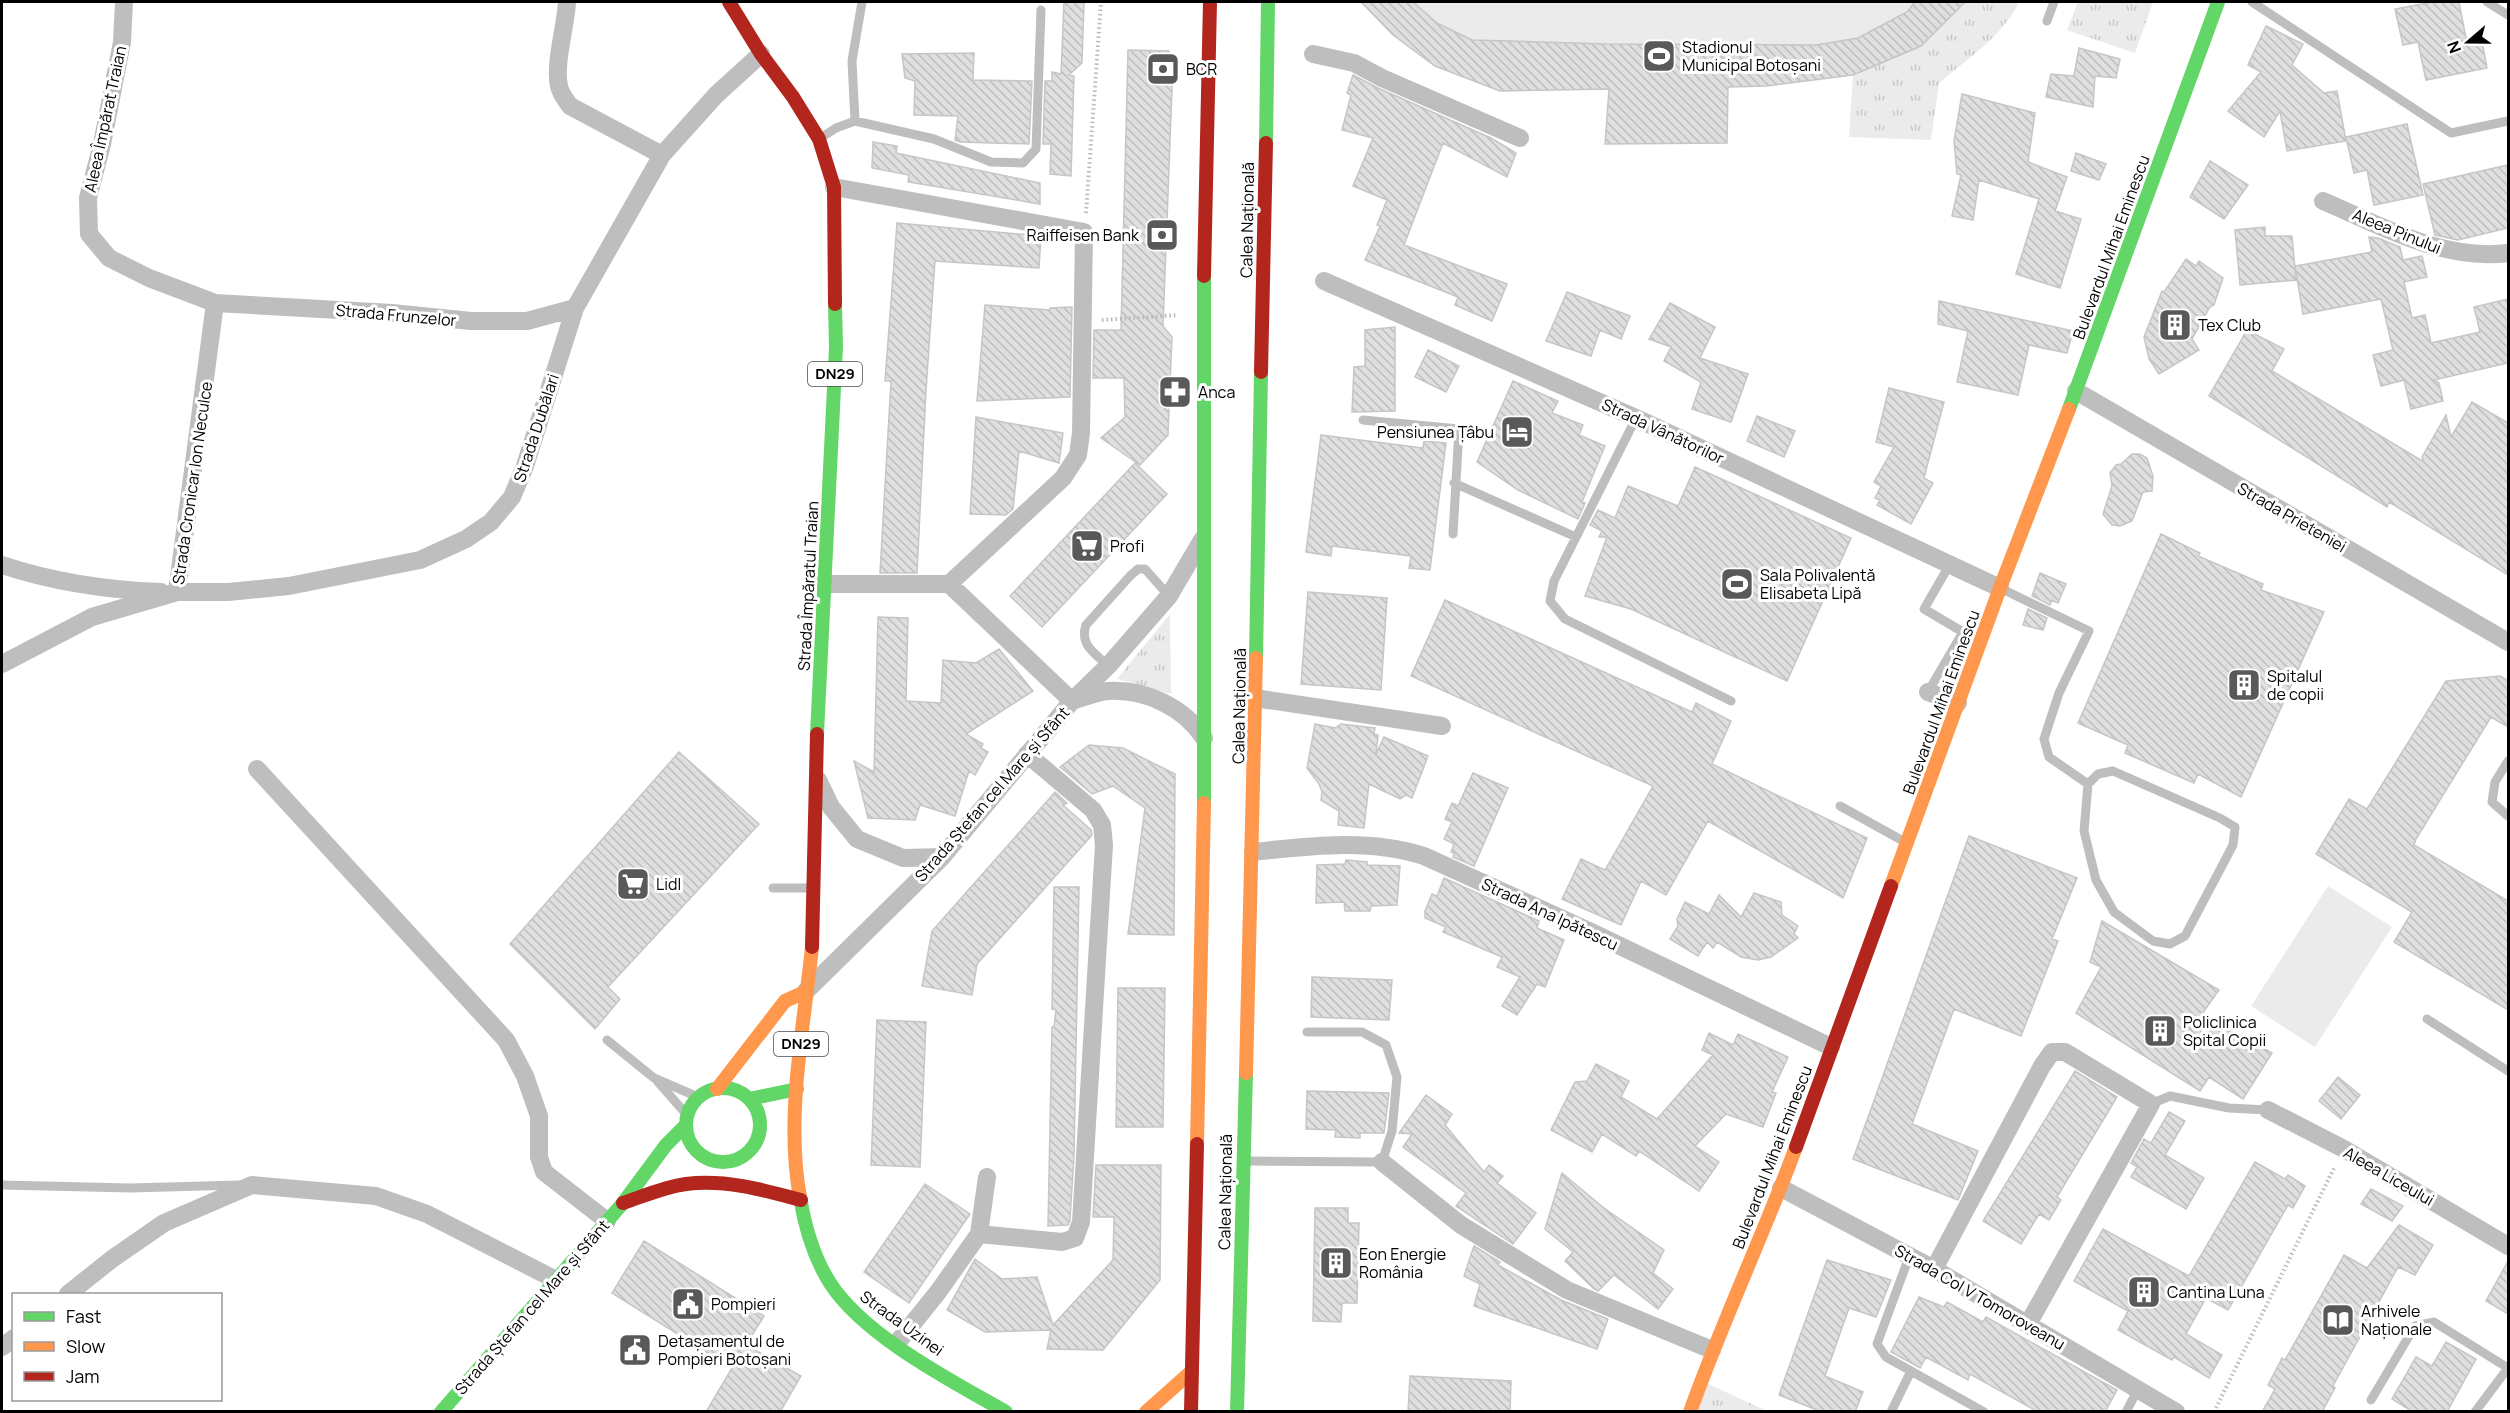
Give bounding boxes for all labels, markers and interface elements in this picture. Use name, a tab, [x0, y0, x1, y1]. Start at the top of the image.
north arrow	[2438, 12, 2498, 72]
place label: Stadionul Municipal Botoșani	[1682, 36, 1821, 76]
sports icon: Stadionul Municipal Botoșani	[1641, 38, 1677, 74]
text: N	[2442, 38, 2466, 56]
street label: Aleea Împărat Traian	[79, 44, 131, 194]
bank icon: BCR	[1145, 51, 1181, 87]
place label: BCR	[1186, 58, 1217, 80]
street label: Bulevardul Mihai Eminescu	[2067, 152, 2155, 342]
street label: Calea Națională	[1235, 162, 1259, 278]
street label: Aleea Pinului	[2349, 203, 2445, 259]
bank icon: Raiffeisen Bank	[1144, 217, 1180, 253]
place label: Raiffeisen Bank	[1027, 224, 1140, 246]
street label: Strada Frunzelor	[335, 299, 458, 331]
building icon: Tex Club	[2157, 307, 2193, 343]
place label: Tex Club	[2198, 314, 2261, 336]
road number: DN29	[808, 362, 862, 386]
street label: Strada Dubălari	[508, 371, 564, 485]
pharmacy icon: Anca	[1157, 374, 1193, 410]
street label: Strada Cronicar Ion Neculce	[167, 380, 217, 586]
place label: Anca	[1198, 381, 1235, 403]
street label: Strada Vânătorilor	[1598, 393, 1728, 469]
hotel icon: Pensiunea Țâbu	[1499, 414, 1535, 450]
place label: Pensiunea Țâbu	[1377, 421, 1494, 443]
street label: Strada Prieteniei	[2234, 477, 2350, 557]
street label: Strada Împăratul Traian	[793, 500, 823, 672]
supermarket icon: Profi	[1069, 528, 1105, 564]
place label: Profi	[1110, 535, 1144, 557]
place label: Sala Polivalentă Elisabeta Lipă	[1760, 564, 1875, 604]
sports icon: Sala Polivalentă Elisabeta Lipă	[1719, 566, 1755, 602]
street label: Bulevardul Mihai Eminescu	[1897, 607, 1985, 797]
street label: Calea Națională	[1227, 648, 1251, 764]
place label: Spitalul de copii	[2267, 665, 2324, 705]
building icon: Spitalul de copii	[2226, 667, 2262, 703]
street label: Strada Ștefan cel Mare și Sfânt	[910, 702, 1074, 886]
supermarket icon: Lidl	[615, 866, 651, 902]
place label: Lidl	[656, 873, 681, 895]
street label: Strada Ana Ipătescu	[1478, 873, 1622, 955]
place label: Policlinica Spital Copii	[2183, 1011, 2266, 1051]
building icon: Policlinica Spital Copii	[2142, 1013, 2178, 1049]
road number: DN29	[774, 1032, 828, 1056]
street label: Bulevardul Mihai Eminescu	[1727, 1062, 1817, 1252]
street label: Calea Națională	[1213, 1134, 1237, 1250]
street label: Aleea Liceului	[2340, 1141, 2438, 1211]
street label: Strada Ștefan cel Mare și Sfânt	[450, 1215, 614, 1399]
street label: Strada Col V Tomoroveanu	[1891, 1239, 2069, 1355]
place label: Eon Energie România	[1359, 1243, 1446, 1283]
building icon: Eon Energie România	[1318, 1245, 1354, 1281]
building icon: Cantina Luna	[2126, 1274, 2162, 1310]
place label: Cantina Luna	[2167, 1281, 2265, 1303]
street label: Strada Uzinei	[856, 1285, 948, 1361]
public building icon: Pompieri	[670, 1286, 706, 1322]
legend	[12, 1293, 222, 1401]
place label: Pompieri	[711, 1293, 776, 1315]
place label: Arhivele Naționale	[2361, 1300, 2432, 1340]
library icon: Arhivele Naționale	[2320, 1302, 2356, 1338]
text: Fast	[66, 1304, 101, 1328]
place label: Detașamentul de Pompieri Botoșani	[658, 1330, 791, 1370]
public building icon: Detașamentul de Pompieri Botoșani	[617, 1332, 653, 1368]
text: Slow	[66, 1334, 106, 1358]
text: Jam	[66, 1364, 100, 1388]

